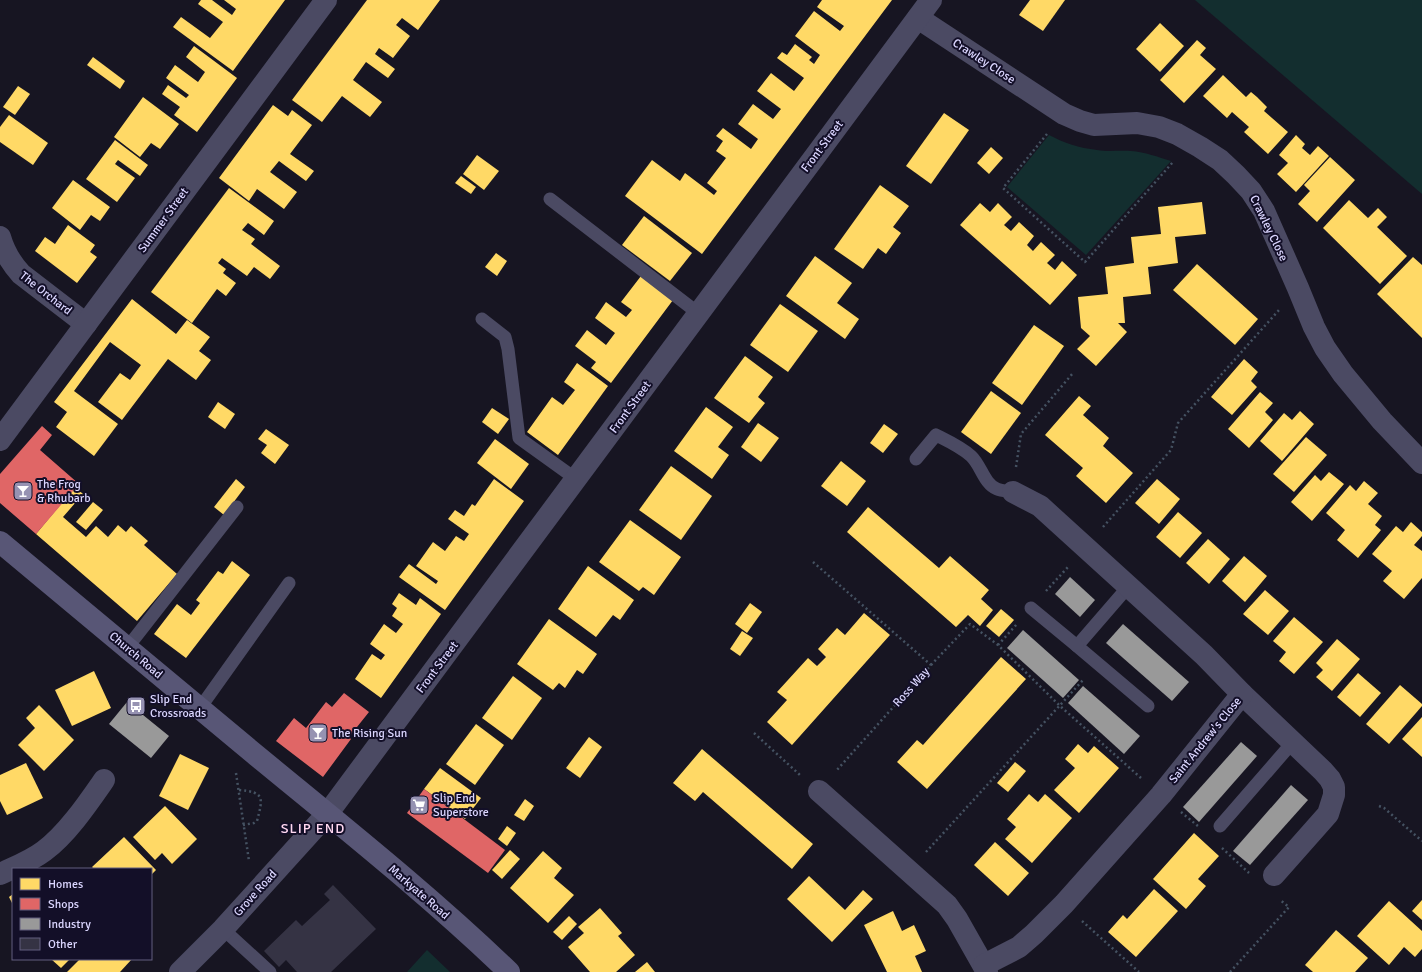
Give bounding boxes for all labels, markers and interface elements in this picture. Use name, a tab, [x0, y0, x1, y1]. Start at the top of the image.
street label: Crawley Close	[950, 36, 1018, 87]
street label: Front Street	[798, 117, 847, 175]
street label: Summer Street	[135, 185, 192, 256]
street label: Crawley Close	[1246, 193, 1291, 264]
street label: The Orchard	[17, 268, 75, 318]
street label: Front Street	[606, 378, 654, 436]
place label: The Frog & Rhubarb	[37, 477, 91, 506]
bar icon: The Frog & Rhubarb	[12, 480, 34, 502]
street label: Church Road	[106, 629, 165, 682]
street label: Front Street	[413, 638, 462, 696]
street label: Ross Way	[890, 664, 933, 710]
place label: Slip End Crossroads	[150, 692, 206, 721]
street label: Saint Andrew's Close	[1166, 694, 1245, 787]
bus stop icon: Slip End Crossroads	[125, 695, 147, 717]
bar icon: The Rising Sun	[307, 722, 329, 744]
place label: The Rising Sun	[332, 726, 407, 741]
place label: Slip End Superstore	[433, 791, 489, 820]
supermarket icon: Slip End Superstore	[408, 794, 430, 816]
district label: SLIP END	[281, 820, 345, 837]
street label: Markyate Road	[385, 862, 452, 923]
street label: Grove Road	[231, 867, 280, 920]
legend	[12, 868, 152, 960]
text: Homes	[48, 877, 83, 892]
text: Shops	[48, 897, 79, 912]
text: Industry	[48, 917, 91, 932]
text: Other	[48, 937, 78, 952]

